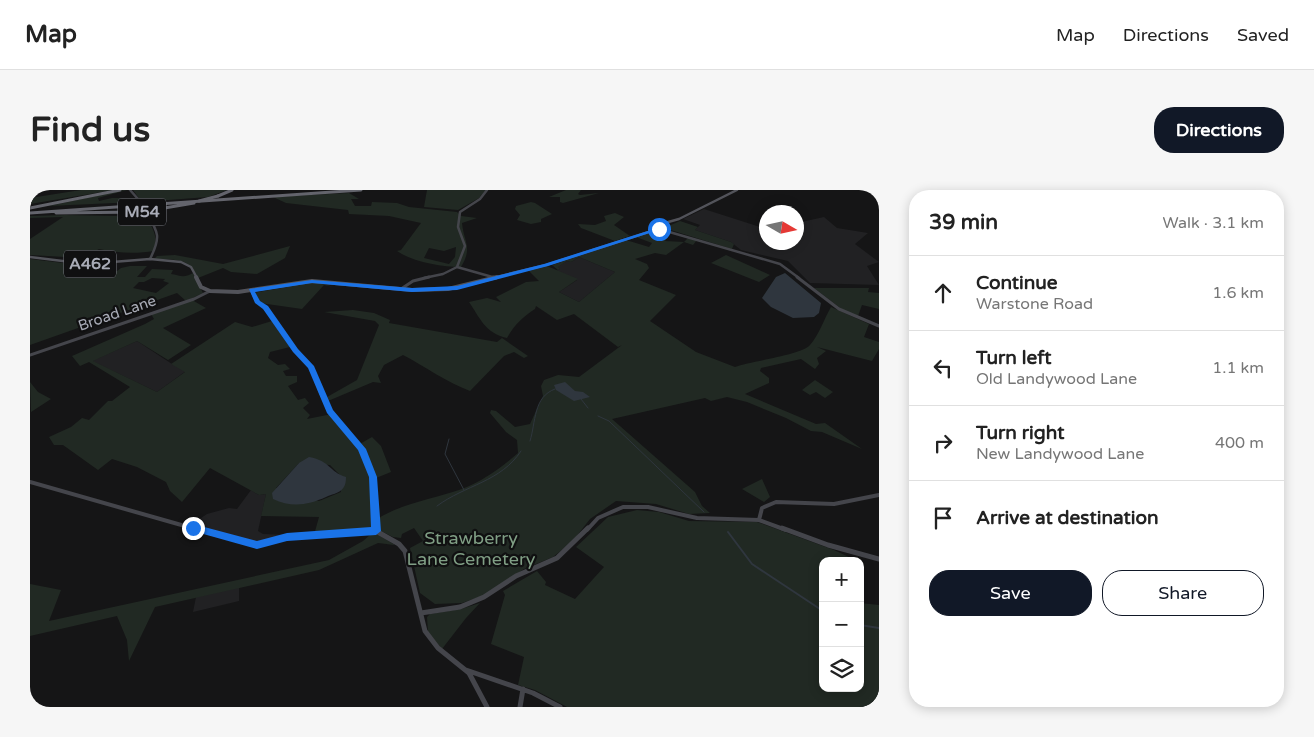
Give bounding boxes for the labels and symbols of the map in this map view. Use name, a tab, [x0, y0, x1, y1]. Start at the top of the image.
road number: M54	[118, 198, 166, 226]
north arrow	[759, 205, 804, 250]
route start	[648, 218, 671, 241]
road number: A462	[64, 251, 116, 278]
street label: Broad Lane	[76, 291, 158, 335]
route end	[182, 517, 205, 540]
park label: Strawberry Lane Cemetery	[407, 527, 536, 570]

